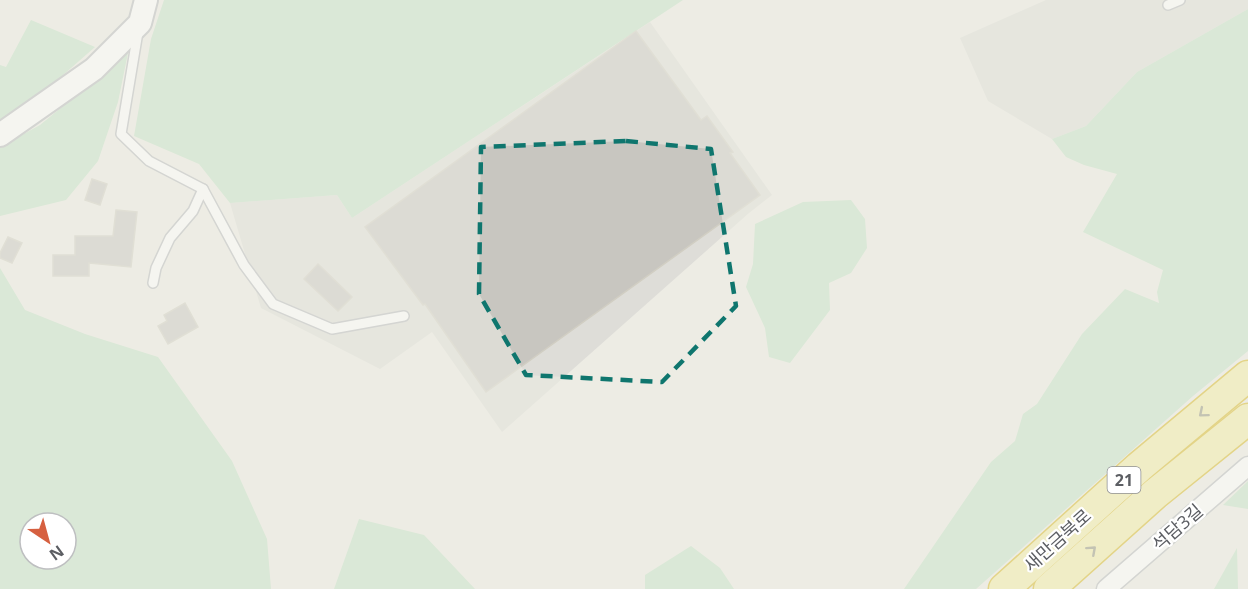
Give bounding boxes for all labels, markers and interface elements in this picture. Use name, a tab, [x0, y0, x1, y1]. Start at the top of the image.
one-way arrow	[1199, 406, 1210, 417]
road number: 21	[1108, 467, 1140, 493]
street label: 석담3길	[1146, 498, 1208, 556]
street label: 새만금북로	[1018, 503, 1096, 577]
north arrow	[18, 511, 78, 571]
text: N	[45, 540, 69, 566]
one-way arrow	[1086, 546, 1096, 557]

